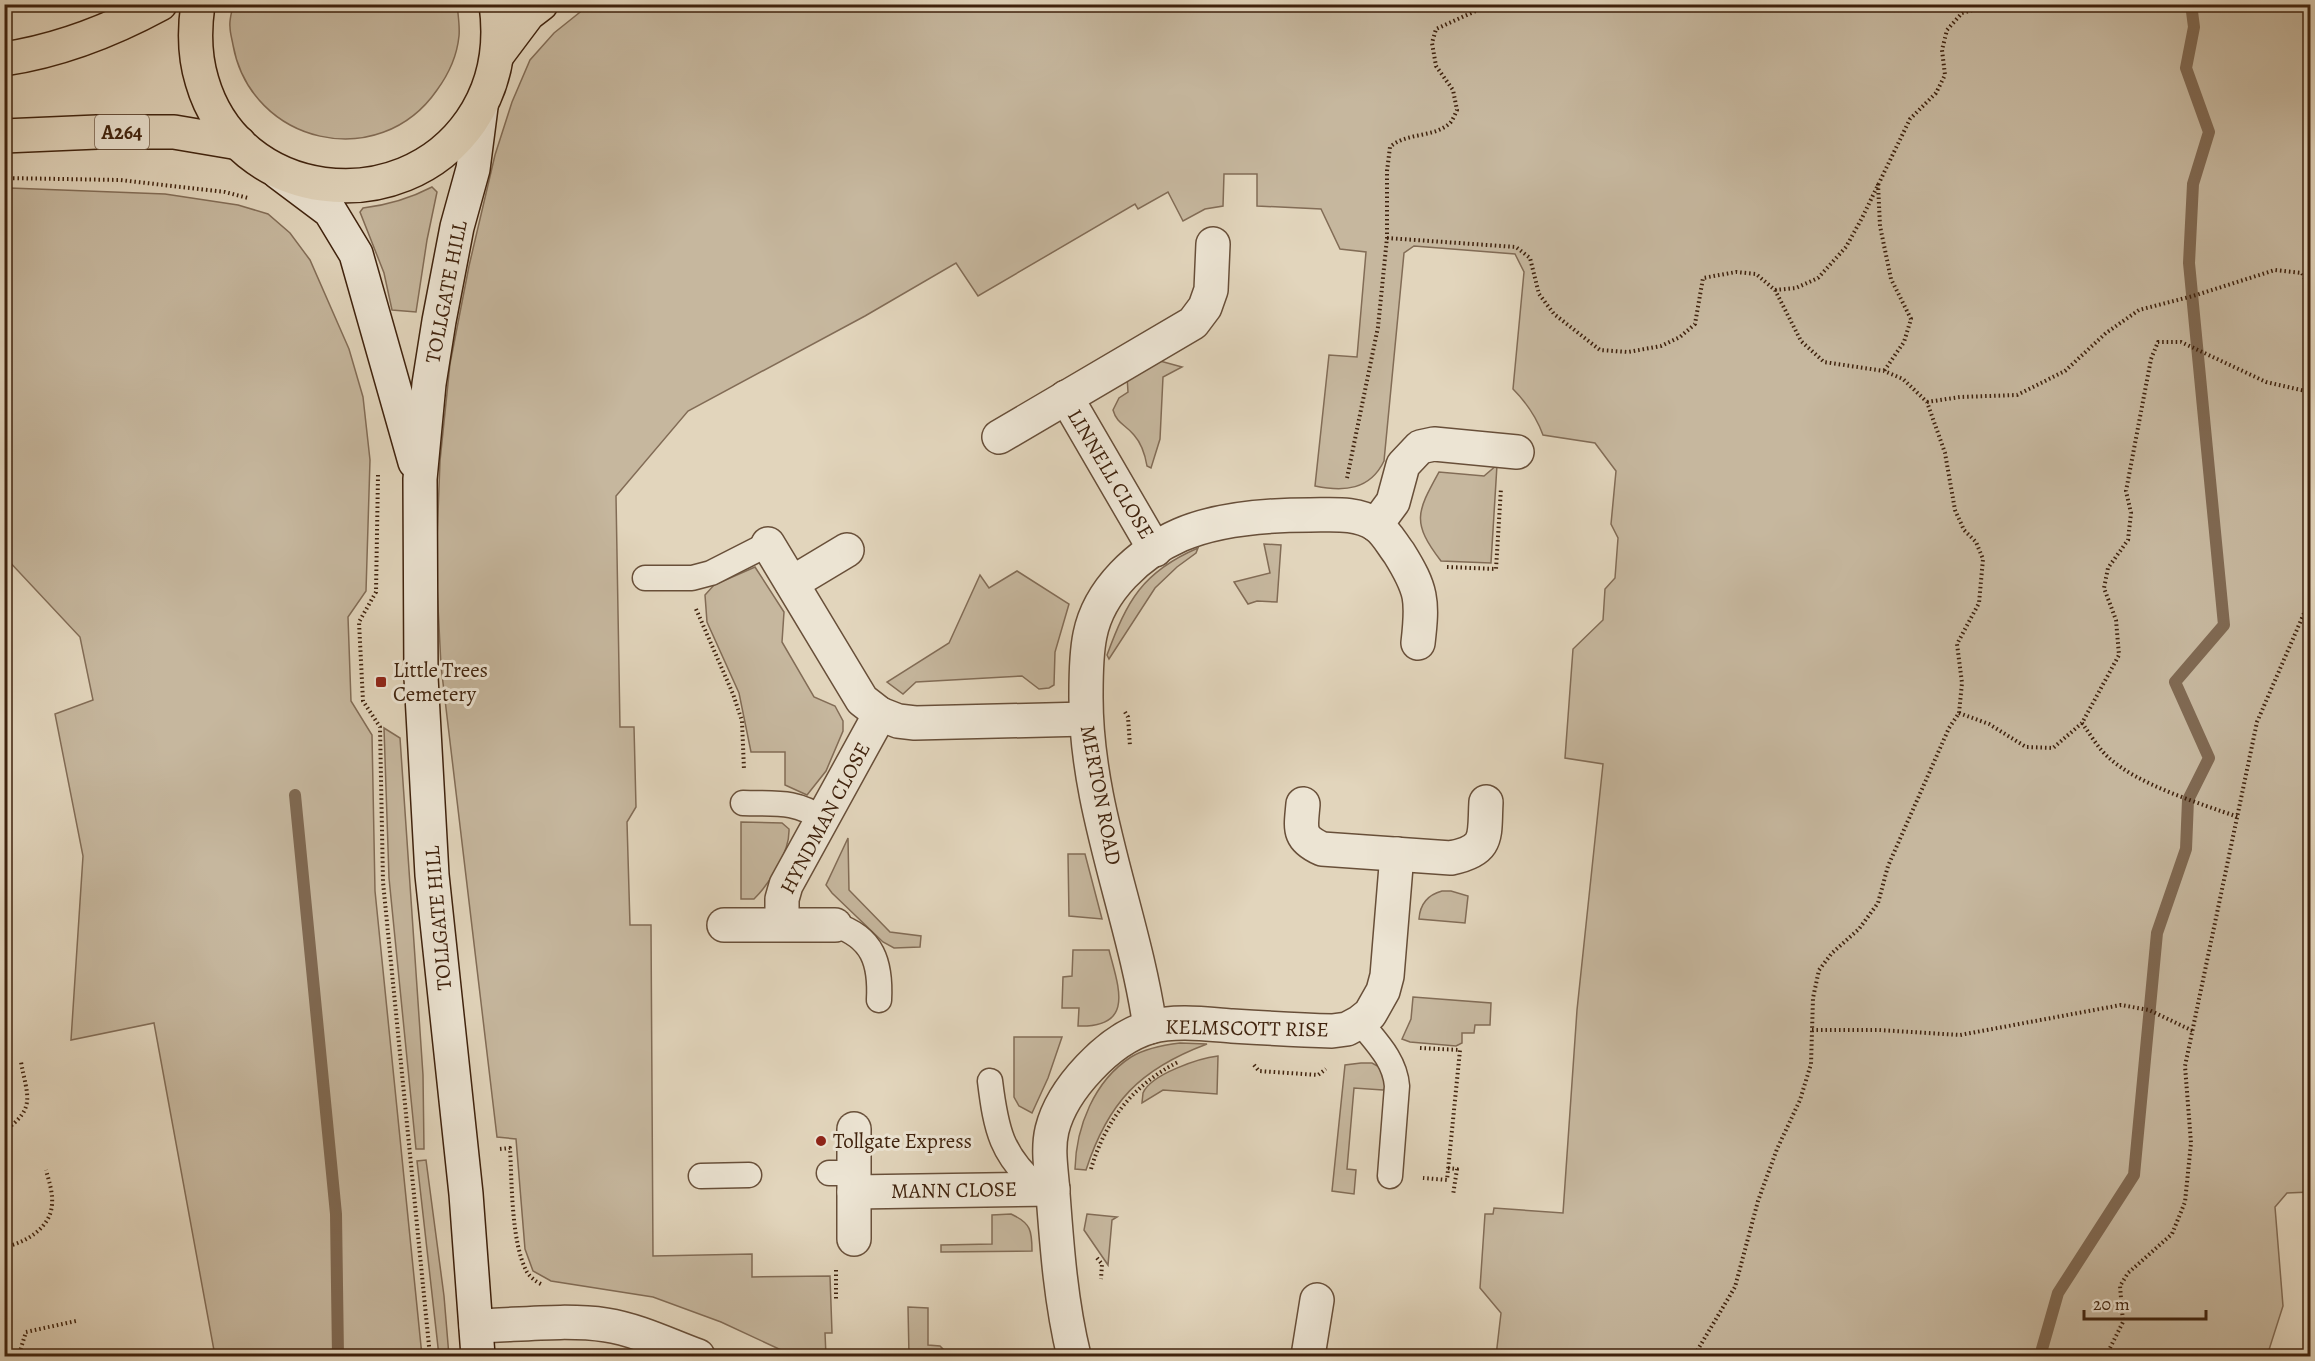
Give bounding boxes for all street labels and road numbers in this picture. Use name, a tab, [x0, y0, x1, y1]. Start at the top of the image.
road number: A264	[95, 115, 149, 149]
street label: TOLLGATE HILL	[418, 218, 474, 366]
street label: LINNELL CLOSE	[1061, 404, 1161, 544]
street label: MERTON ROAD	[1074, 723, 1128, 867]
street label: HYNDMAN CLOSE	[773, 737, 877, 899]
street label: TOLLGATE HILL	[418, 844, 458, 991]
street label: KELMSCOTT RISE	[1165, 1013, 1329, 1043]
street label: MANN CLOSE	[891, 1175, 1017, 1205]

